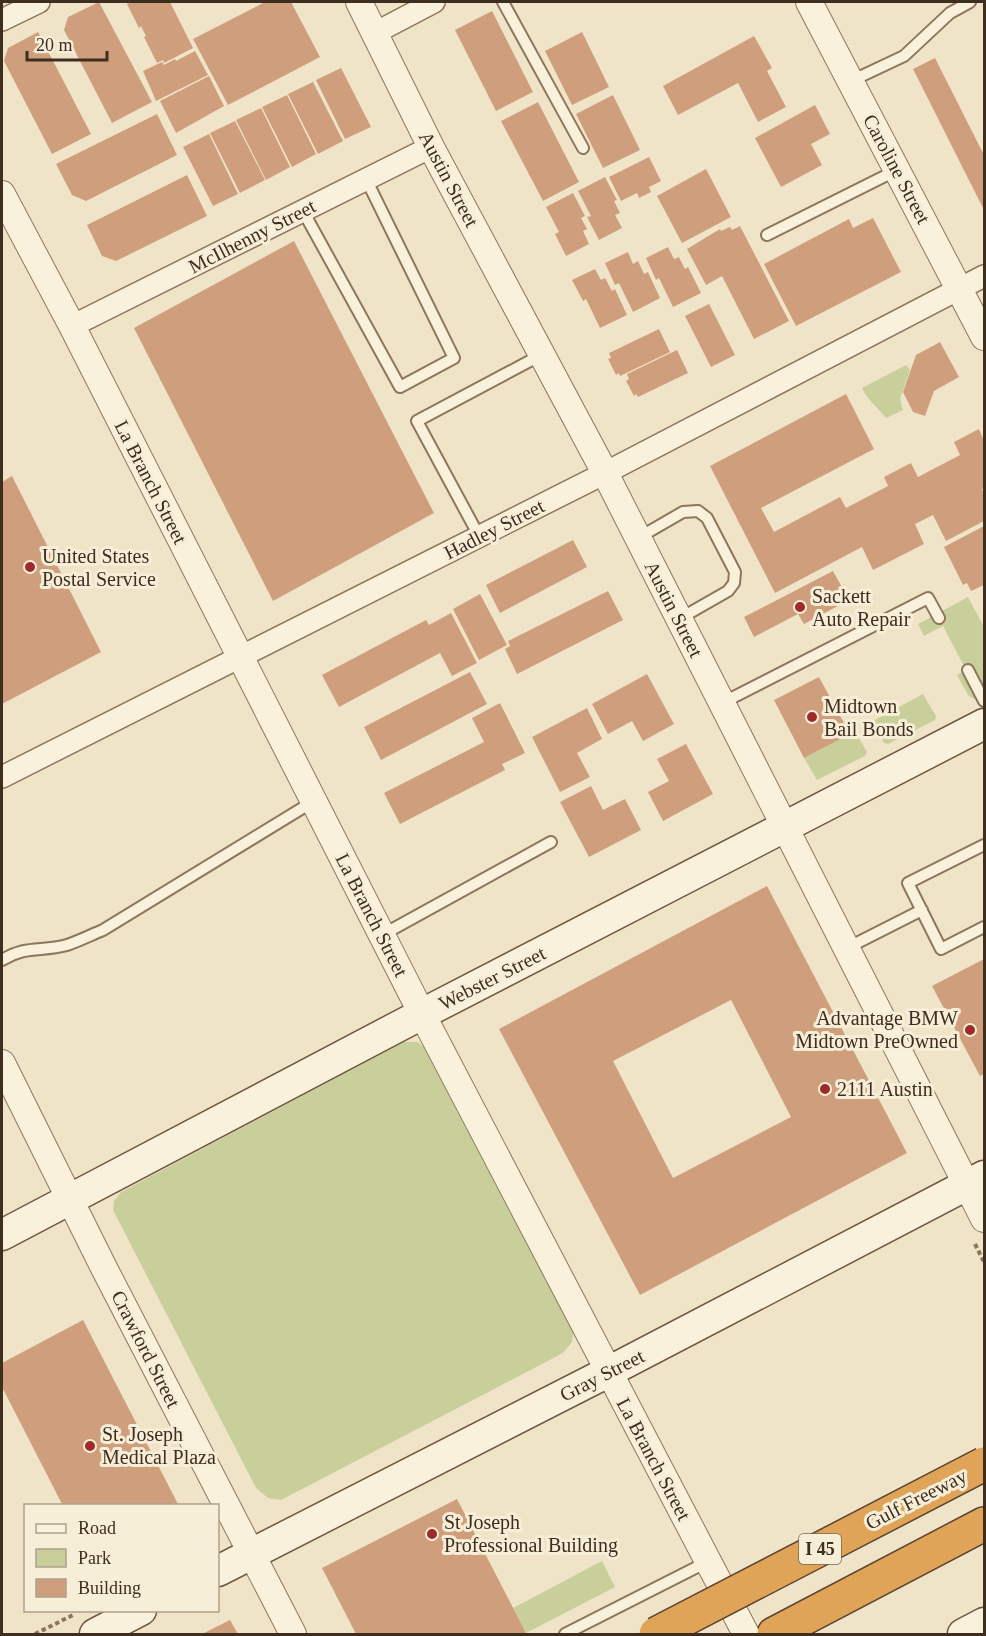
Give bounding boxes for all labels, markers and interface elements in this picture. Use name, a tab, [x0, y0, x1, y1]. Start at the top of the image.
scale bar	[27, 24, 106, 62]
text: 20 m	[36, 35, 73, 55]
street label: Caroline Street	[859, 111, 935, 228]
street label: Austin Street	[415, 127, 484, 231]
street label: McIlhenny Street	[185, 194, 320, 278]
street label: La Branch Street	[110, 417, 192, 548]
street label: Hadley Street	[440, 494, 549, 565]
place label: United States Postal Service	[42, 545, 156, 590]
street label: Austin Street	[640, 557, 708, 661]
marker: United States Postal Service	[23, 560, 37, 574]
place label: Sackett Auto Repair	[812, 585, 911, 631]
marker: Sackett Auto Repair	[793, 600, 807, 614]
place label: Midtown Bail Bonds	[824, 695, 914, 740]
marker: Midtown Bail Bonds	[805, 710, 819, 724]
street label: La Branch Street	[331, 850, 413, 981]
street label: Webster Street	[435, 942, 549, 1014]
place label: Advantage BMW Midtown PreOwned	[795, 1007, 958, 1052]
marker: Advantage BMW Midtown PreOwned	[963, 1023, 977, 1037]
place label: 2111 Austin	[837, 1078, 933, 1100]
marker: 2111 Austin	[818, 1082, 832, 1096]
street label: Crawford Street	[107, 1287, 185, 1412]
street label: Gray Street	[556, 1344, 649, 1406]
street label: La Branch Street	[612, 1394, 696, 1524]
place label: St. Joseph Medical Plaza	[102, 1423, 216, 1468]
marker: St. Joseph Medical Plaza	[83, 1439, 97, 1453]
street label: Gulf Freeway	[862, 1464, 971, 1535]
legend	[24, 1504, 219, 1612]
place label: St Joseph Professional Building	[444, 1511, 618, 1557]
text: Road	[78, 1518, 116, 1538]
marker: St Joseph Professional Building	[425, 1527, 439, 1541]
road number: I 45	[799, 1534, 841, 1564]
text: Park	[78, 1548, 111, 1568]
text: Building	[78, 1578, 141, 1598]

